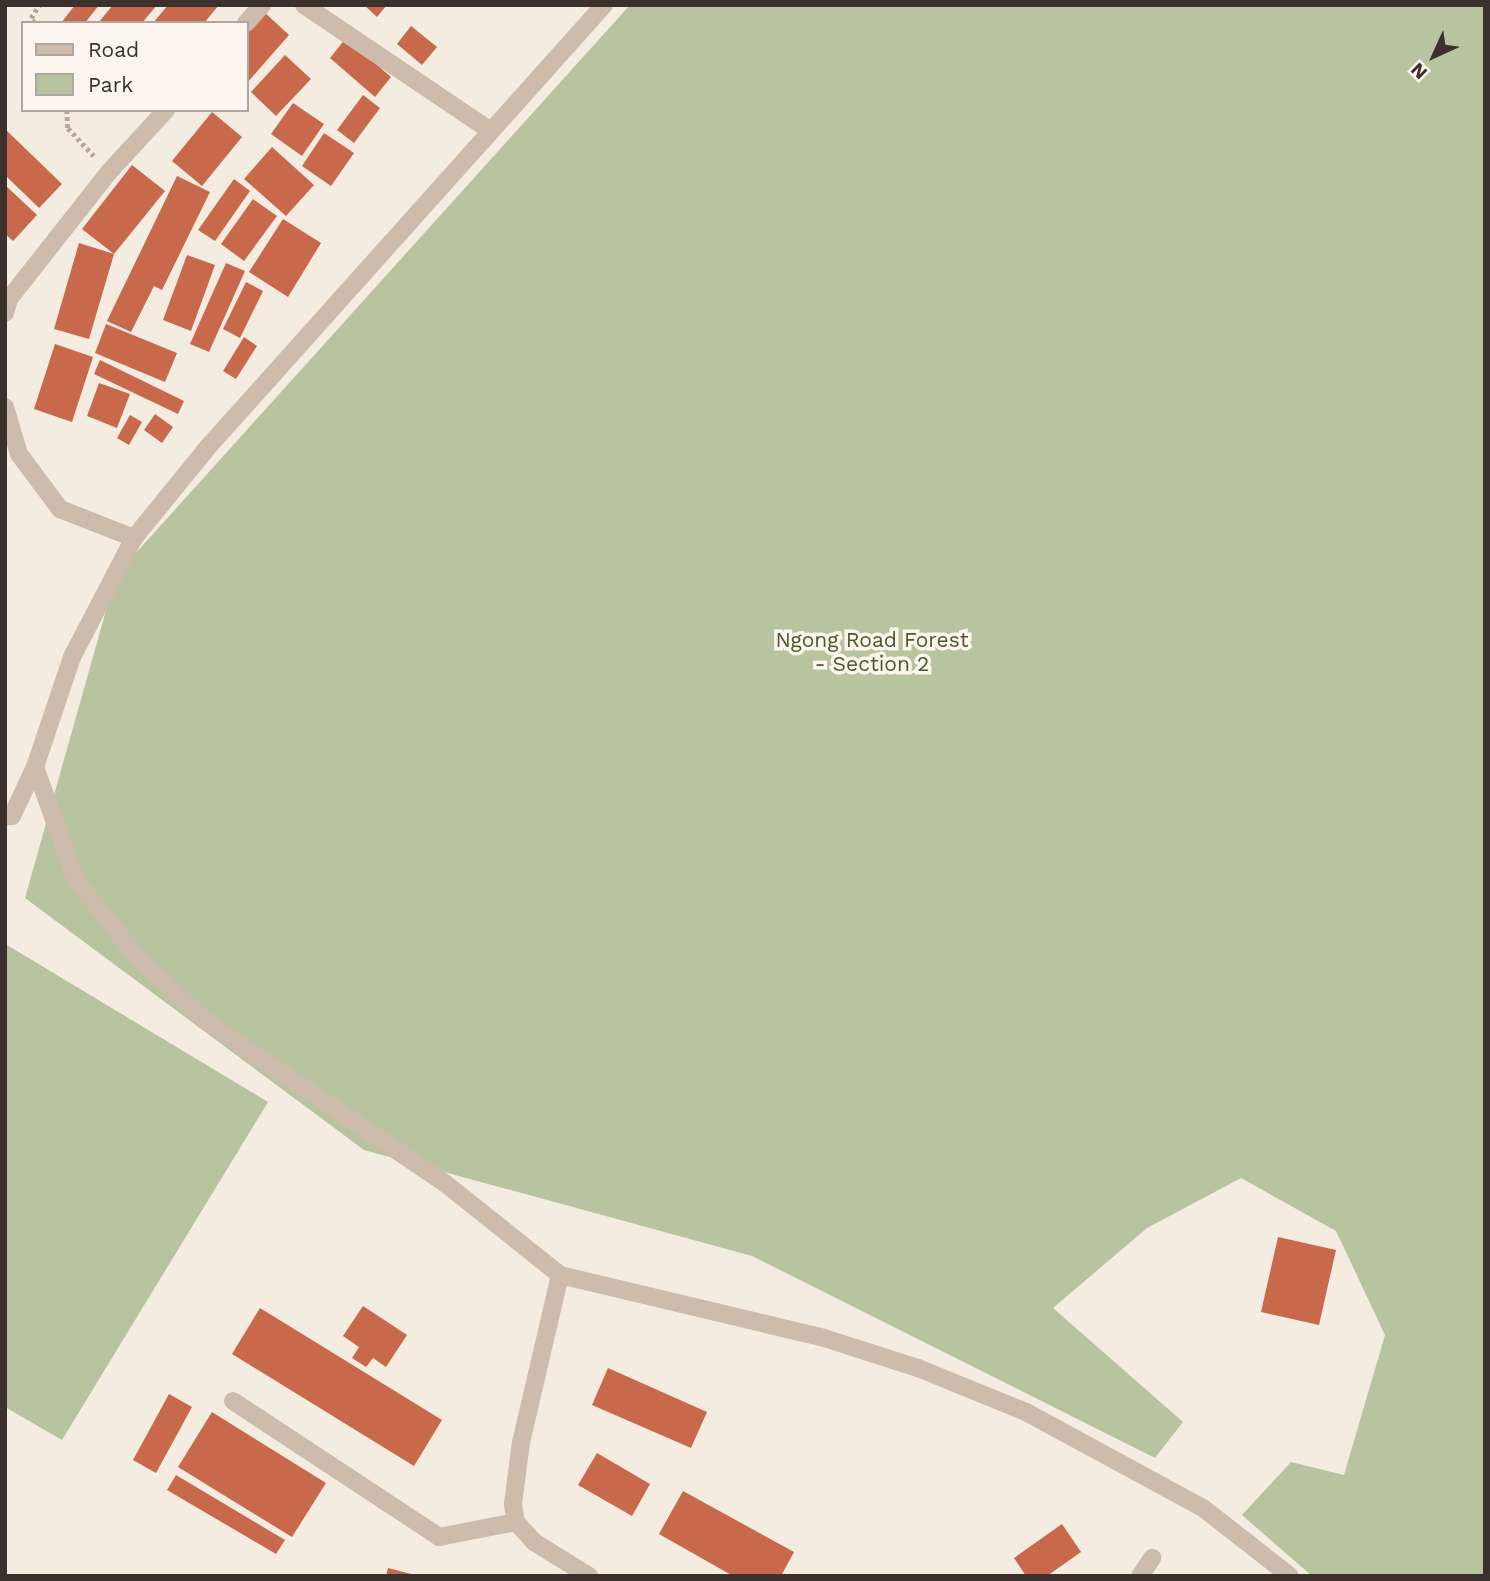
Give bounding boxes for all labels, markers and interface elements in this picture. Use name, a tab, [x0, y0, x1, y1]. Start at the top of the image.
legend	[21, 21, 248, 112]
north arrow	[1399, 21, 1469, 91]
text: Road	[88, 37, 139, 62]
text: N	[1406, 58, 1432, 84]
text: Park	[88, 72, 133, 97]
park label: Ngong Road Forest - Section 2	[775, 627, 969, 677]

